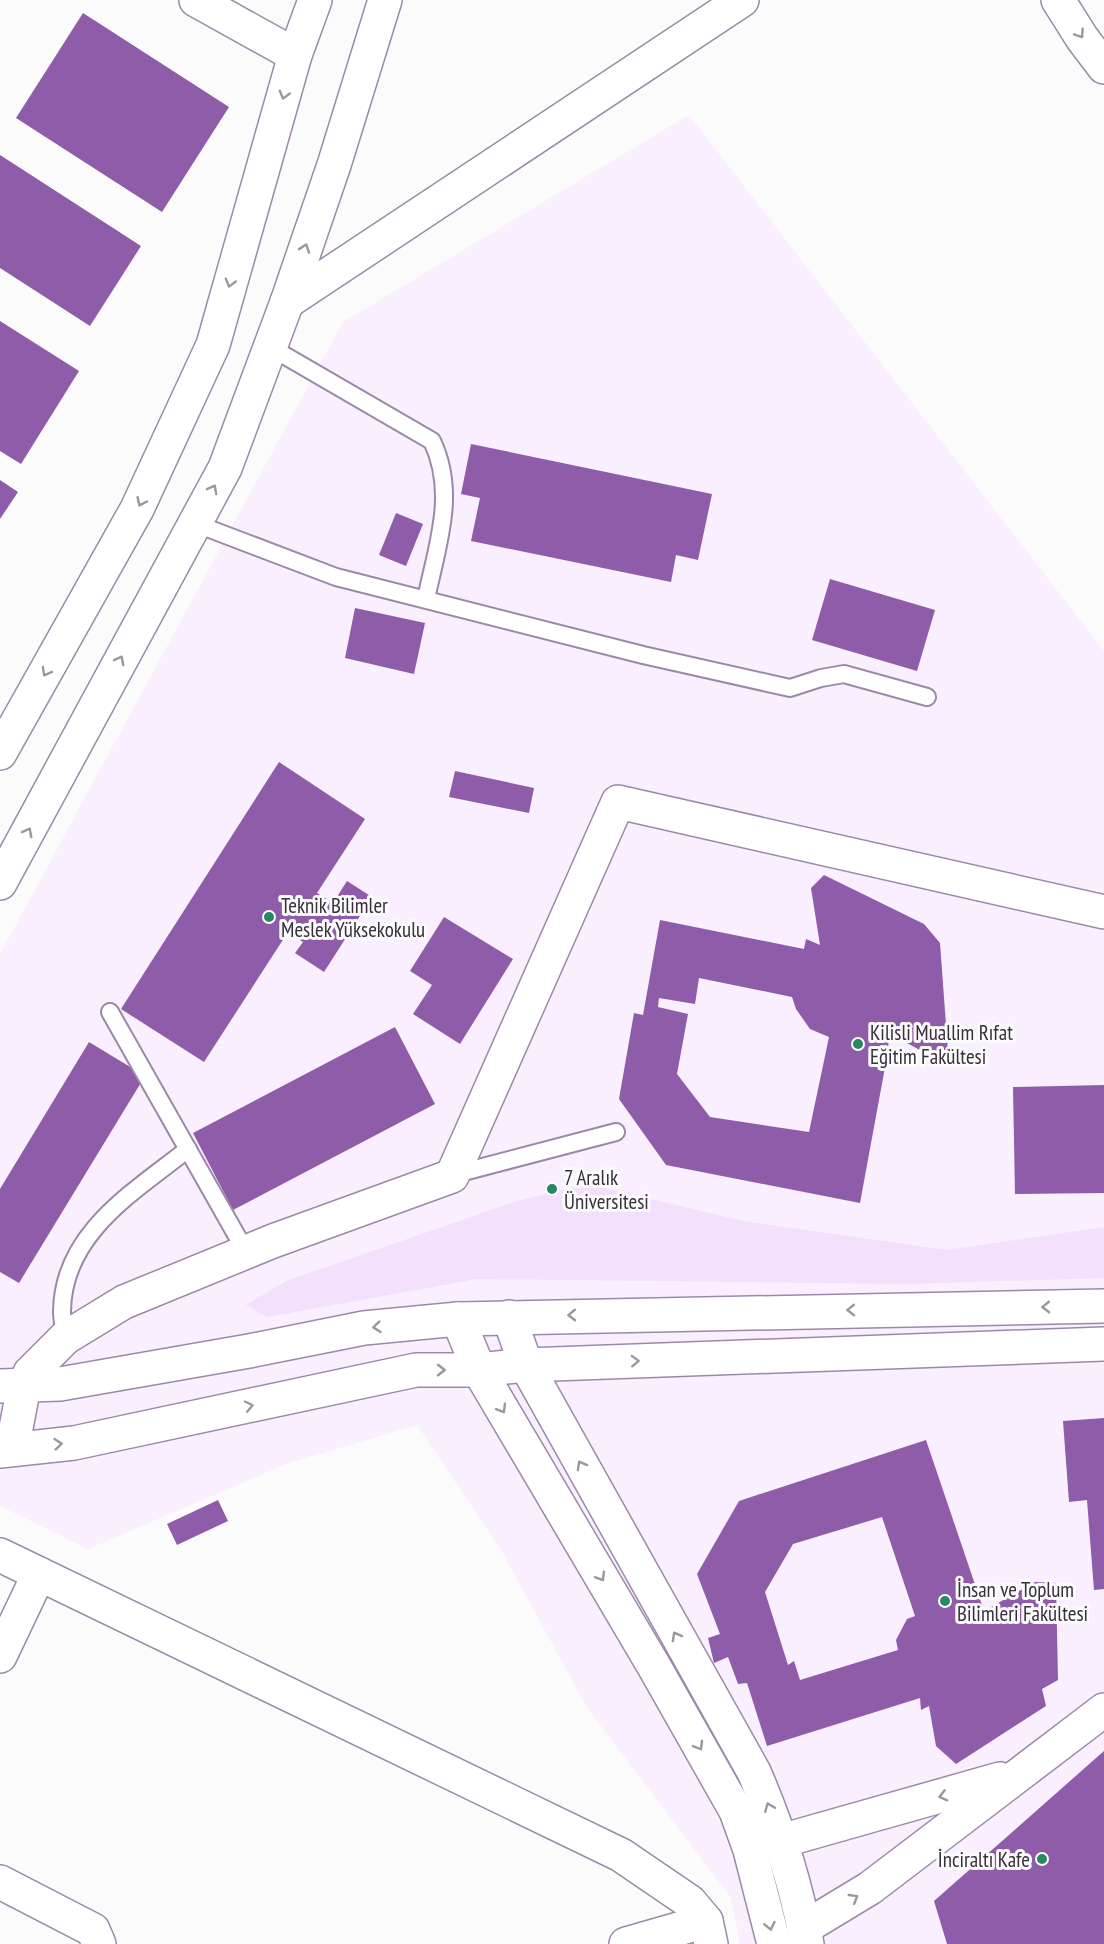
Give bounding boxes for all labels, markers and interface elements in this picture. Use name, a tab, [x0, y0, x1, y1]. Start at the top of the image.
one-way arrow	[1073, 27, 1084, 38]
one-way arrow	[279, 89, 291, 100]
one-way arrow	[298, 243, 311, 254]
one-way arrow	[225, 277, 237, 288]
one-way arrow	[206, 485, 217, 495]
one-way arrow	[136, 495, 148, 506]
one-way arrow	[113, 656, 124, 667]
one-way arrow	[42, 666, 53, 676]
one-way arrow	[21, 828, 32, 838]
place label: Teknik Bilimler Meslek Yüksekokulu	[281, 892, 425, 943]
marker: Teknik Bilimler Meslek Yüksekokulu	[262, 910, 276, 924]
place label: Kilisli Muallim Rıfat Eğitim Fakültesi	[870, 1019, 1013, 1070]
marker: Kilisli Muallim Rıfat Eğitim Fakültesi	[851, 1037, 865, 1051]
place label: 7 Aralık Üniversitesi	[564, 1164, 649, 1215]
marker: 7 Aralık Üniversitesi	[545, 1182, 559, 1196]
one-way arrow	[1041, 1301, 1050, 1313]
one-way arrow	[846, 1304, 855, 1317]
one-way arrow	[567, 1309, 576, 1322]
one-way arrow	[372, 1320, 382, 1333]
one-way arrow	[631, 1354, 640, 1367]
one-way arrow	[436, 1364, 445, 1376]
one-way arrow	[244, 1400, 254, 1413]
one-way arrow	[494, 1403, 506, 1413]
one-way arrow	[54, 1439, 63, 1451]
one-way arrow	[577, 1461, 588, 1471]
one-way arrow	[593, 1571, 605, 1581]
place label: İnsan ve Toplum Bilimleri Fakültesi	[957, 1576, 1088, 1627]
marker: İnsan ve Toplum Bilimleri Fakültesi	[938, 1594, 952, 1608]
one-way arrow	[672, 1631, 683, 1642]
one-way arrow	[691, 1739, 703, 1750]
one-way arrow	[938, 1788, 948, 1801]
one-way arrow	[764, 1802, 776, 1813]
place label: İnciraltı Kafe	[938, 1846, 1030, 1873]
marker: İnciraltı Kafe	[1035, 1852, 1049, 1866]
one-way arrow	[848, 1893, 858, 1905]
one-way arrow	[763, 1920, 776, 1930]

